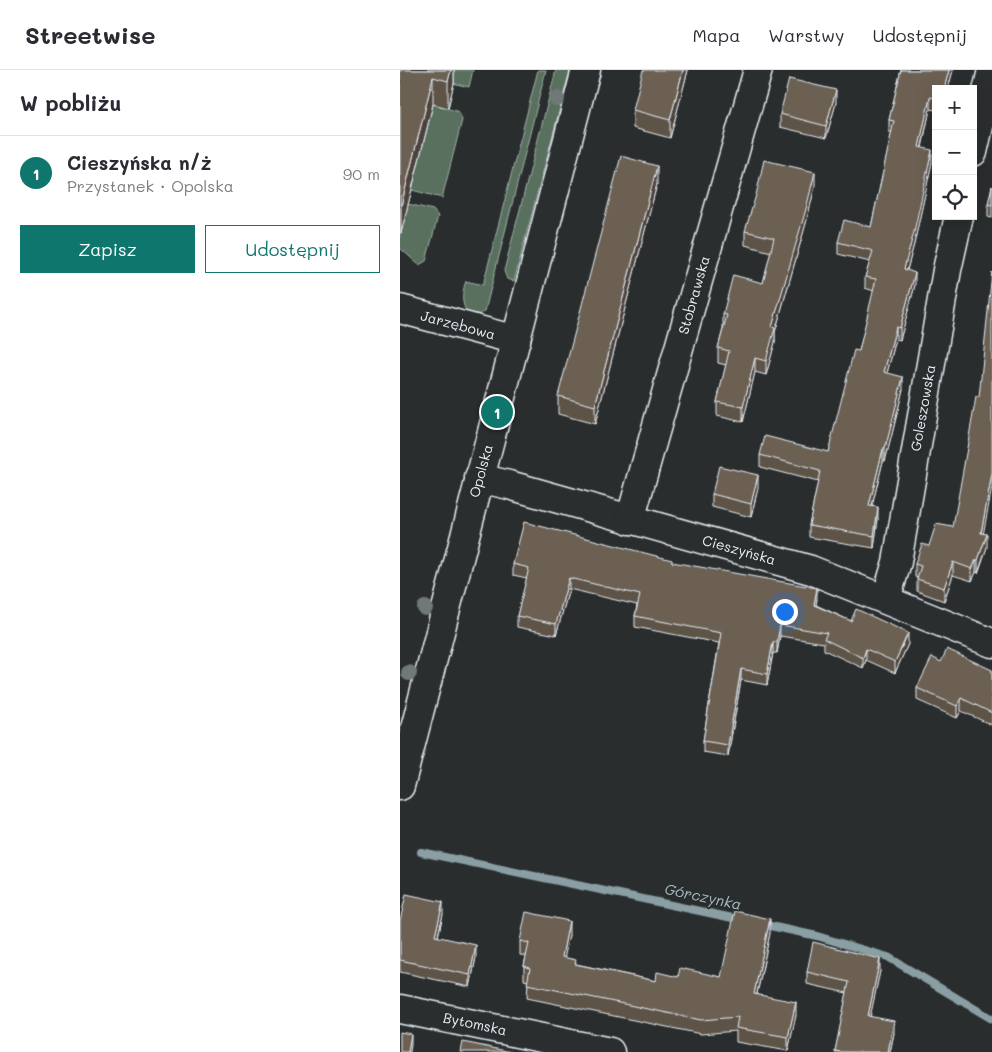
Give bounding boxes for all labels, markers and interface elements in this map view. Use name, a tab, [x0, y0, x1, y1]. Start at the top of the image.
text: Streetwise	[25, 19, 155, 50]
text: Mapa	[692, 23, 740, 47]
text: Warstwy	[768, 23, 844, 47]
text: Udostępnij	[872, 23, 967, 47]
map controls	[932, 85, 977, 220]
button: +	[932, 85, 977, 130]
text: W pobliżu	[20, 89, 121, 116]
button: −	[932, 130, 977, 175]
text: Cieszyńska n/ż	[67, 150, 211, 175]
text: 1	[32, 163, 40, 184]
text: 90 m	[343, 163, 380, 184]
text: Przystanek · Opolska	[67, 175, 234, 196]
button: locate	[932, 175, 977, 220]
button: Zapisz	[20, 225, 195, 273]
button: Udostępnij	[205, 225, 380, 273]
street label: Stobrawska	[673, 253, 714, 336]
street label: Jarzębowa	[419, 305, 498, 344]
street label: Goleszowska	[906, 363, 939, 453]
pin: 1	[481, 393, 513, 431]
street label: Opolska	[464, 442, 497, 500]
street label: Cieszyńska	[700, 530, 778, 569]
your location	[772, 599, 798, 625]
water label: Górczynka	[663, 878, 744, 914]
street label: Bytomska	[442, 1008, 509, 1040]

